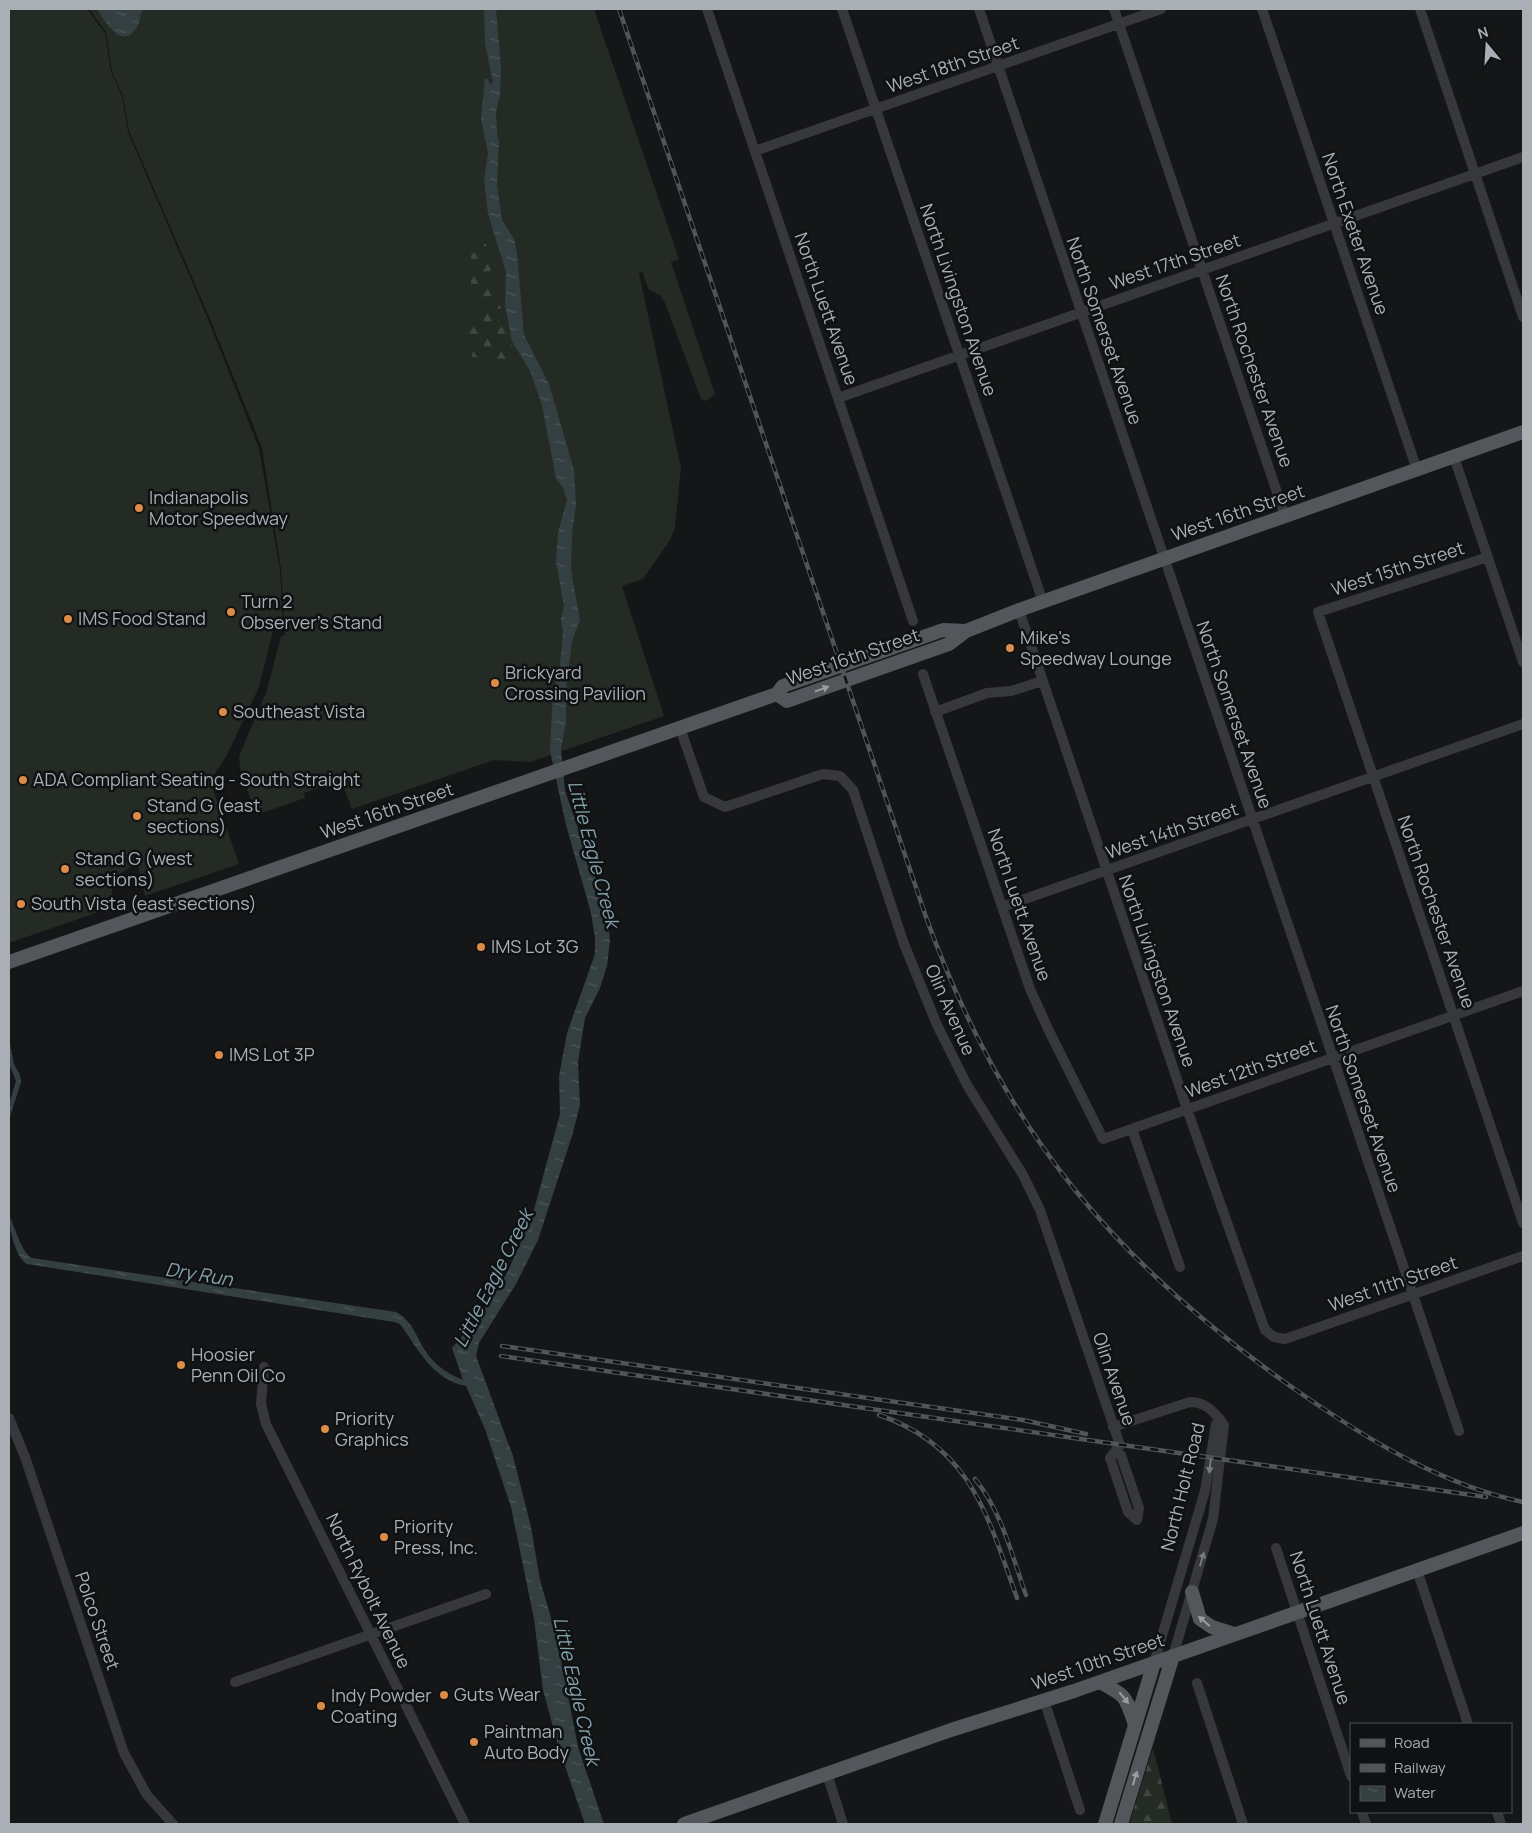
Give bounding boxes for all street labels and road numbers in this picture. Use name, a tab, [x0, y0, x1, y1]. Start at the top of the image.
street label: West 18th Street	[883, 30, 1022, 98]
street label: North Exeter Avenue	[1317, 149, 1395, 318]
street label: North Livingston Avenue	[915, 200, 1003, 399]
street label: West 17th Street	[1106, 227, 1243, 295]
street label: North Luett Avenue	[790, 229, 864, 388]
street label: North Somerset Avenue	[1062, 234, 1148, 428]
street label: North Rochester Avenue	[1211, 271, 1299, 470]
street label: West 16th Street	[1168, 478, 1307, 546]
street label: West 15th Street	[1328, 535, 1467, 601]
street label: North Somerset Avenue	[1192, 618, 1278, 812]
street label: West 16th Street	[783, 622, 922, 690]
street label: West 16th Street	[317, 776, 456, 844]
street label: West 14th Street	[1102, 796, 1241, 864]
street label: North Rochester Avenue	[1393, 812, 1481, 1011]
street label: North Luett Avenue	[983, 825, 1057, 984]
street label: North Livingston Avenue	[1114, 871, 1202, 1070]
street label: Olin Avenue	[920, 960, 982, 1059]
street label: North Somerset Avenue	[1321, 1002, 1407, 1196]
street label: West 12th Street	[1182, 1033, 1320, 1103]
street label: West 11th Street	[1325, 1250, 1460, 1316]
street label: Olin Avenue	[1088, 1329, 1142, 1429]
street label: North Holt Road	[1154, 1420, 1210, 1554]
street label: North Rybolt Avenue	[321, 1509, 417, 1672]
street label: North Luett Avenue	[1285, 1548, 1357, 1707]
street label: Polco Street	[70, 1568, 126, 1673]
street label: West 10th Street	[1028, 1627, 1167, 1695]

